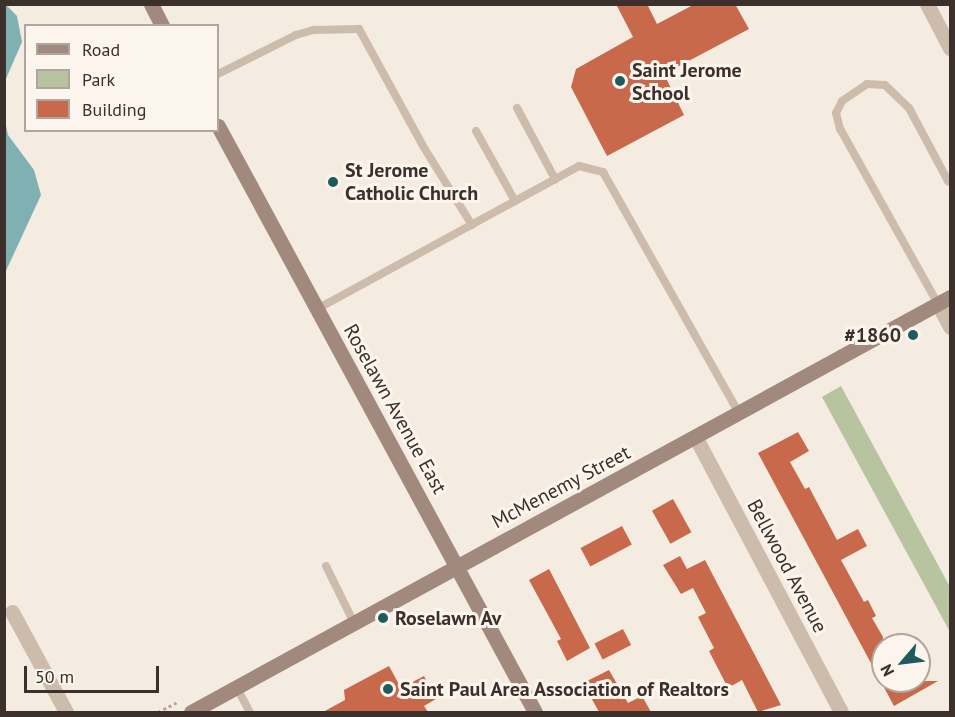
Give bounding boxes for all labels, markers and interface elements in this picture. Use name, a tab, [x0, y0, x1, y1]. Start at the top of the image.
legend	[24, 24, 219, 132]
text: Road	[82, 38, 120, 61]
place label: Saint Jerome School	[632, 58, 742, 105]
text: Park	[82, 68, 115, 91]
marker: Saint Jerome School	[613, 74, 627, 88]
text: Building	[82, 98, 146, 121]
place label: St Jerome Catholic Church	[345, 158, 479, 205]
marker: St Jerome Catholic Church	[326, 175, 340, 189]
street label: Roselawn Avenue East	[338, 320, 452, 498]
place label: #1860	[844, 323, 901, 347]
marker: #1860	[906, 328, 920, 342]
street label: McMenemy Street	[487, 440, 635, 534]
street label: Bellwood Avenue	[742, 495, 832, 637]
place label: Roselawn Av	[395, 606, 502, 630]
marker: Roselawn Av	[376, 611, 390, 625]
north arrow	[871, 633, 931, 693]
scale bar	[27, 654, 162, 692]
text: N	[876, 661, 898, 680]
text: 50 m	[35, 665, 74, 688]
place label: Saint Paul Area Association of Realtors	[400, 677, 730, 701]
marker: Saint Paul Area Association of Realtors	[381, 682, 395, 696]

